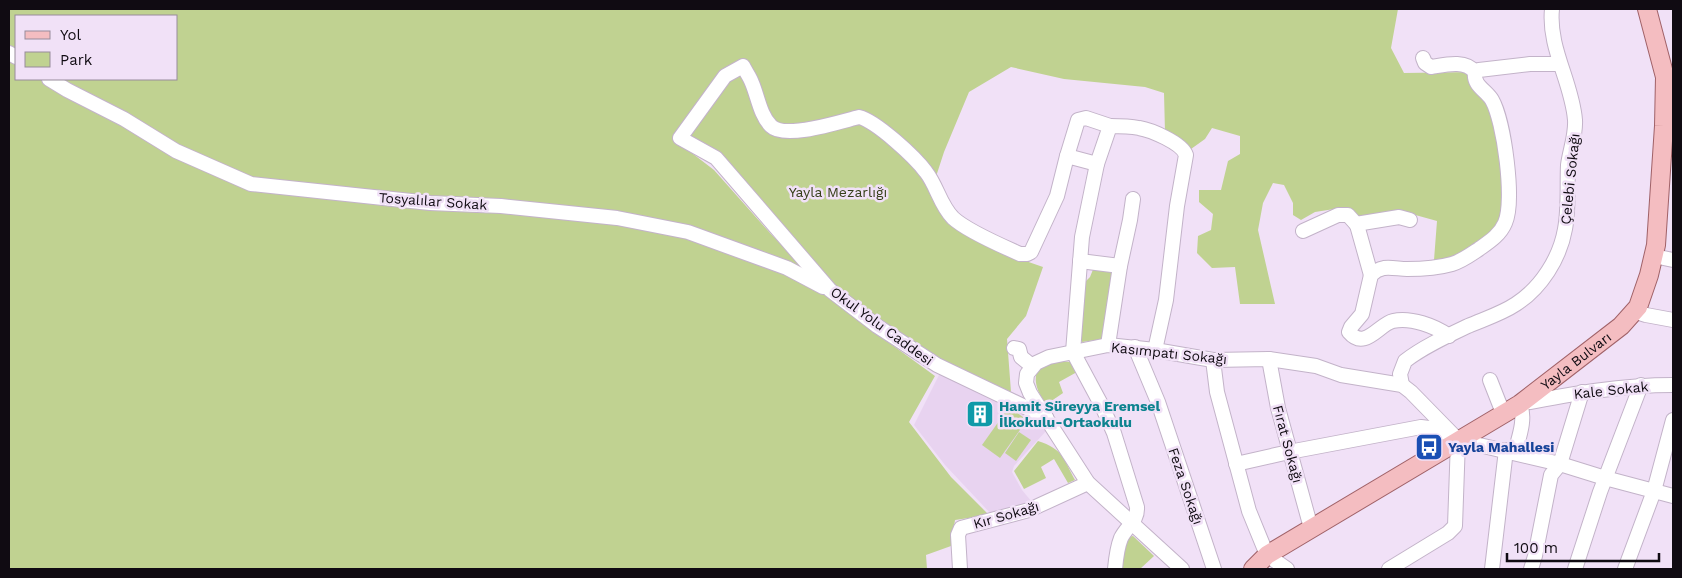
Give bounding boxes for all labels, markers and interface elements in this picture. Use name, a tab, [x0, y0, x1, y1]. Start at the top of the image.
legend	[15, 15, 178, 80]
text: Yol	[60, 26, 82, 44]
text: Park	[60, 51, 93, 69]
street label: Çelebi Sokağı	[1557, 133, 1583, 225]
park label: Yayla Mezarlığı	[789, 184, 887, 200]
street label: Tosyalılar Sokak	[378, 189, 488, 213]
street label: Okul Yolu Caddesi	[828, 284, 936, 368]
street label: Yayla Bulvarı	[1537, 329, 1614, 393]
street label: Kasımpatı Sokağı	[1110, 339, 1228, 367]
street label: Kale Sokak	[1573, 378, 1649, 402]
place label: Hamit Süreyya Eremsel İlkokulu-Ortaokulu	[999, 398, 1160, 430]
building icon: Hamit Süreyya Eremsel İlkokulu-Ortaokulu	[965, 399, 995, 429]
street label: Fırat Sokağı	[1270, 403, 1306, 485]
bus stop icon: Yayla Mahallesi	[1414, 432, 1444, 462]
place label: Yayla Mahallesi	[1448, 439, 1554, 455]
street label: Feza Sokağı	[1165, 446, 1207, 526]
street label: Kır Sokağı	[971, 498, 1041, 532]
scale bar	[1507, 530, 1660, 562]
text: 100 m	[1514, 539, 1558, 557]

